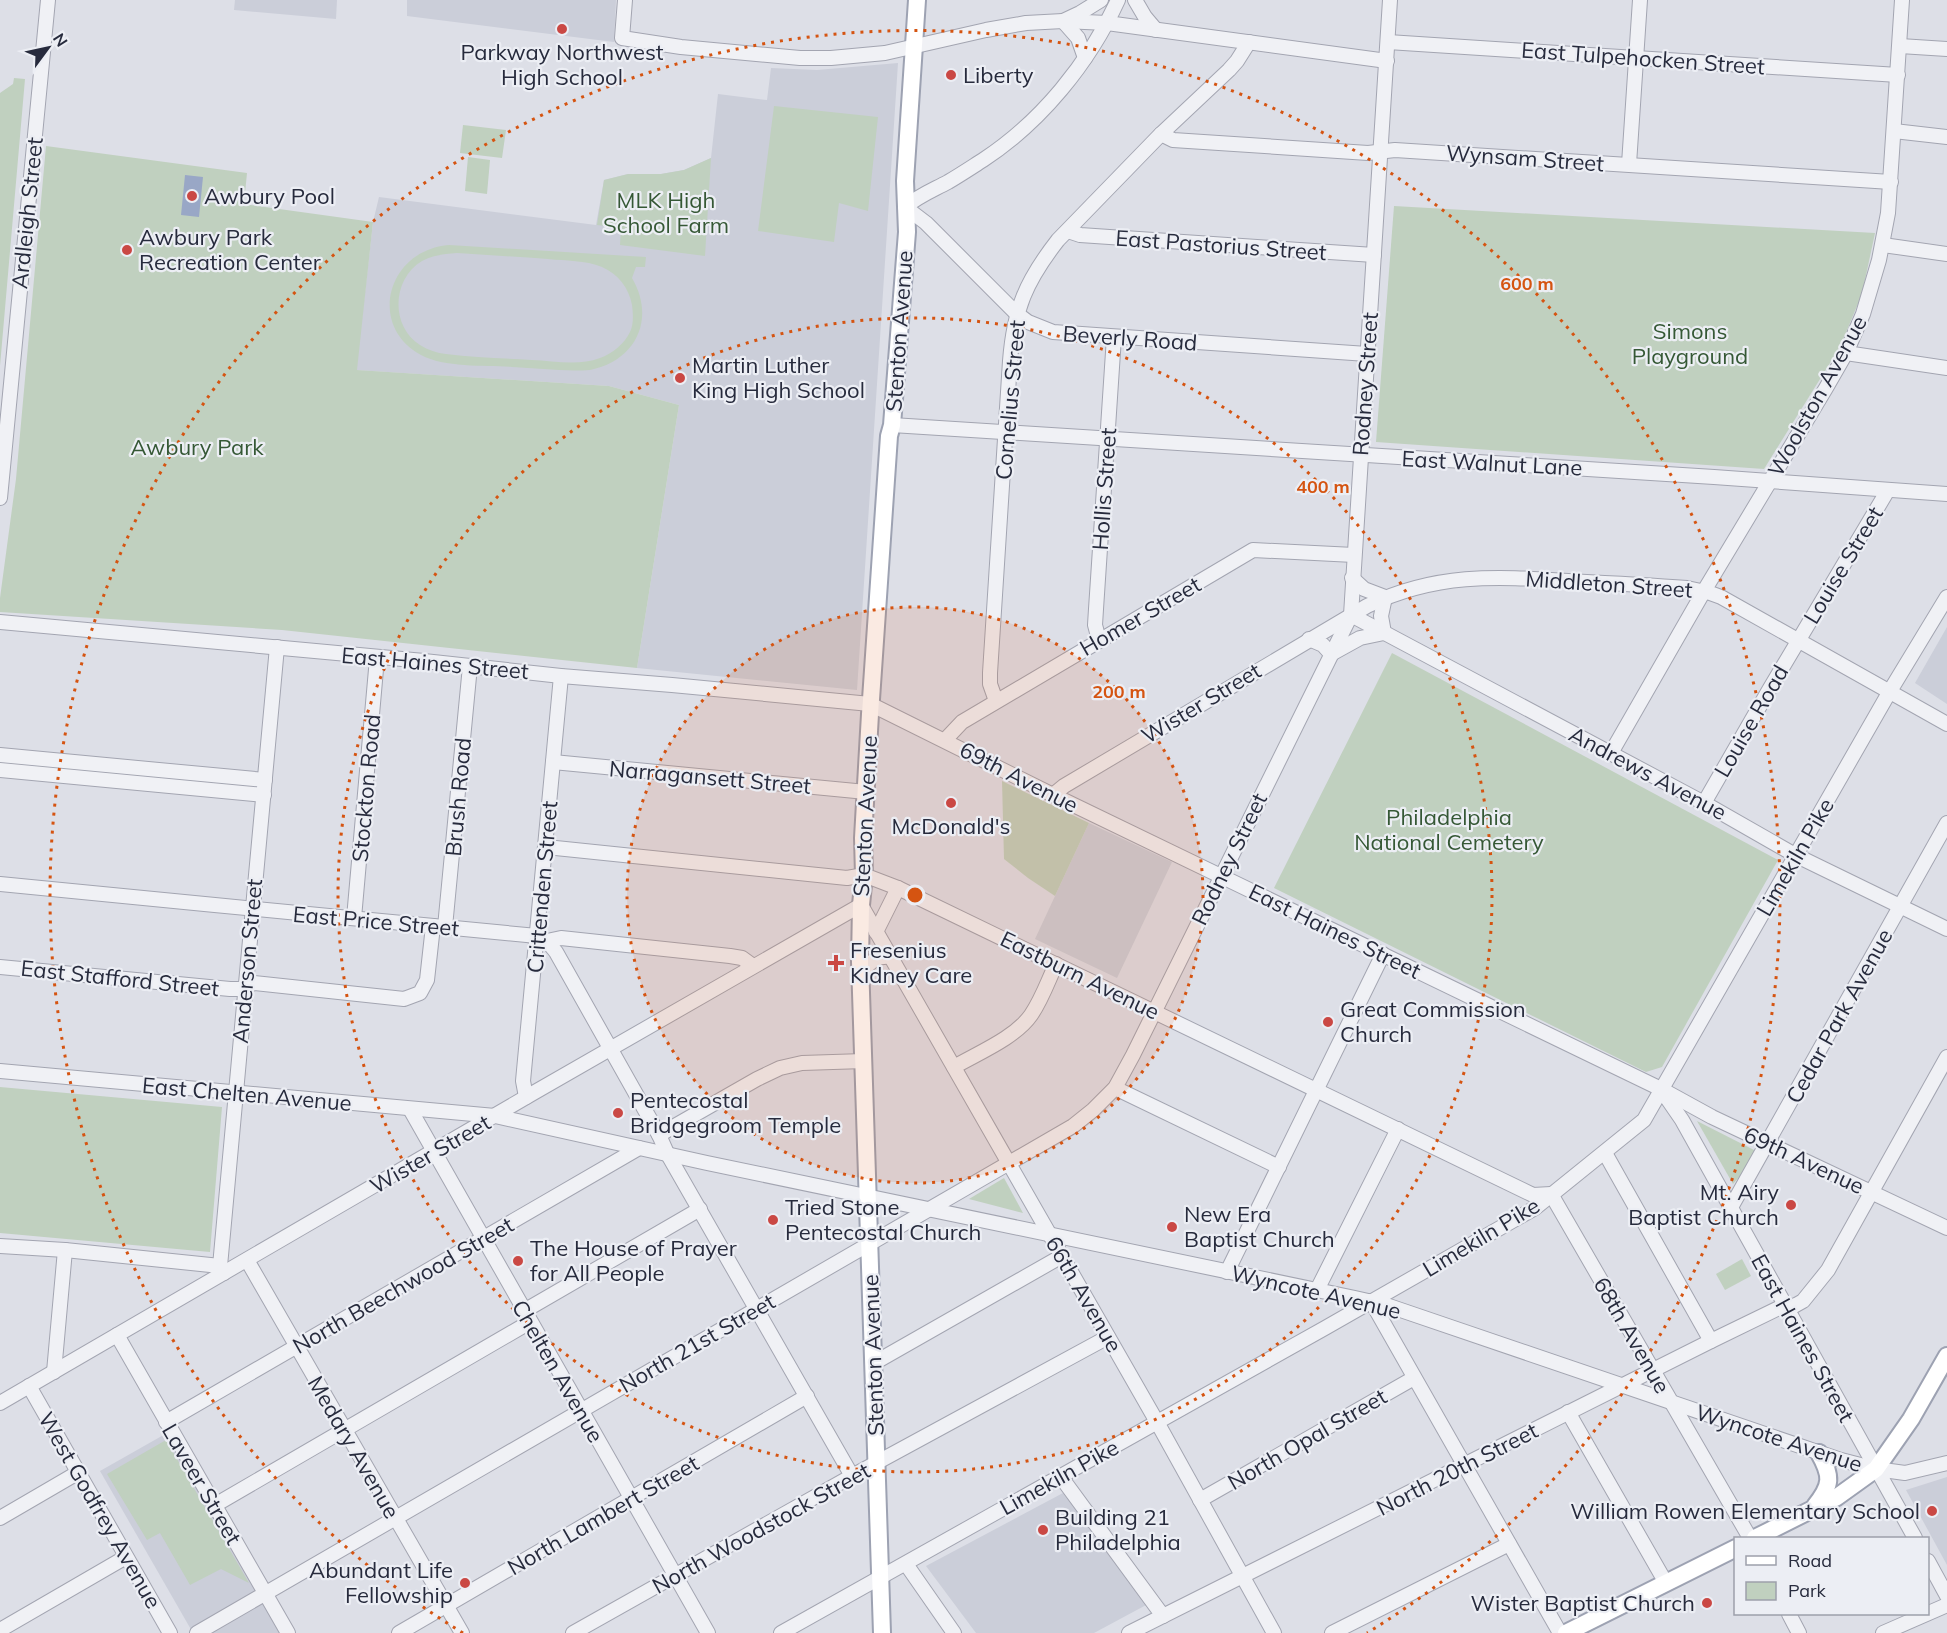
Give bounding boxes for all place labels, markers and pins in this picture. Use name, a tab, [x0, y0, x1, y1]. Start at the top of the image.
marker: Parkway Northwest High School	[555, 22, 569, 36]
place label: Parkway Northwest High School	[461, 38, 664, 91]
place label: Liberty	[963, 61, 1034, 89]
marker: Liberty	[944, 68, 958, 82]
place label: Awbury Pool	[204, 182, 335, 210]
marker: Awbury Pool	[185, 189, 199, 203]
place label: Awbury Park Recreation Center	[139, 223, 321, 276]
marker: Awbury Park Recreation Center	[120, 243, 134, 257]
place label: Martin Luther King High School	[692, 351, 865, 404]
marker: Martin Luther King High School	[673, 371, 687, 385]
marker: McDonald's	[944, 796, 958, 810]
place label: McDonald's	[891, 812, 1011, 840]
centre of rings	[905, 885, 925, 905]
place label: Fresenius Kidney Care	[850, 936, 972, 989]
marker: Fresenius Kidney Care	[827, 954, 845, 972]
place label: Great Commission Church	[1340, 995, 1526, 1048]
marker: Great Commission Church	[1321, 1015, 1335, 1029]
place label: Pentecostal Bridgegroom Temple	[630, 1086, 841, 1139]
marker: Pentecostal Bridgegroom Temple	[611, 1106, 625, 1120]
place label: Mt. Airy Baptist Church	[1628, 1178, 1779, 1231]
place label: Tried Stone Pentecostal Church	[785, 1193, 981, 1246]
marker: Mt. Airy Baptist Church	[1784, 1198, 1798, 1212]
place label: New Era Baptist Church	[1184, 1200, 1335, 1253]
marker: Tried Stone Pentecostal Church	[766, 1213, 780, 1227]
marker: New Era Baptist Church	[1165, 1220, 1179, 1234]
place label: The House of Prayer for All People	[530, 1234, 737, 1287]
marker: The House of Prayer for All People	[511, 1254, 525, 1268]
place label: William Rowen Elementary School	[1570, 1497, 1920, 1525]
place label: Building 21 Philadelphia	[1055, 1503, 1181, 1556]
marker: William Rowen Elementary School	[1925, 1504, 1939, 1518]
marker: Building 21 Philadelphia	[1036, 1523, 1050, 1537]
place label: Abundant Life Fellowship	[309, 1556, 453, 1609]
marker: Abundant Life Fellowship	[458, 1576, 472, 1590]
place label: Wister Baptist Church	[1471, 1589, 1695, 1617]
marker: Wister Baptist Church	[1700, 1596, 1714, 1610]

